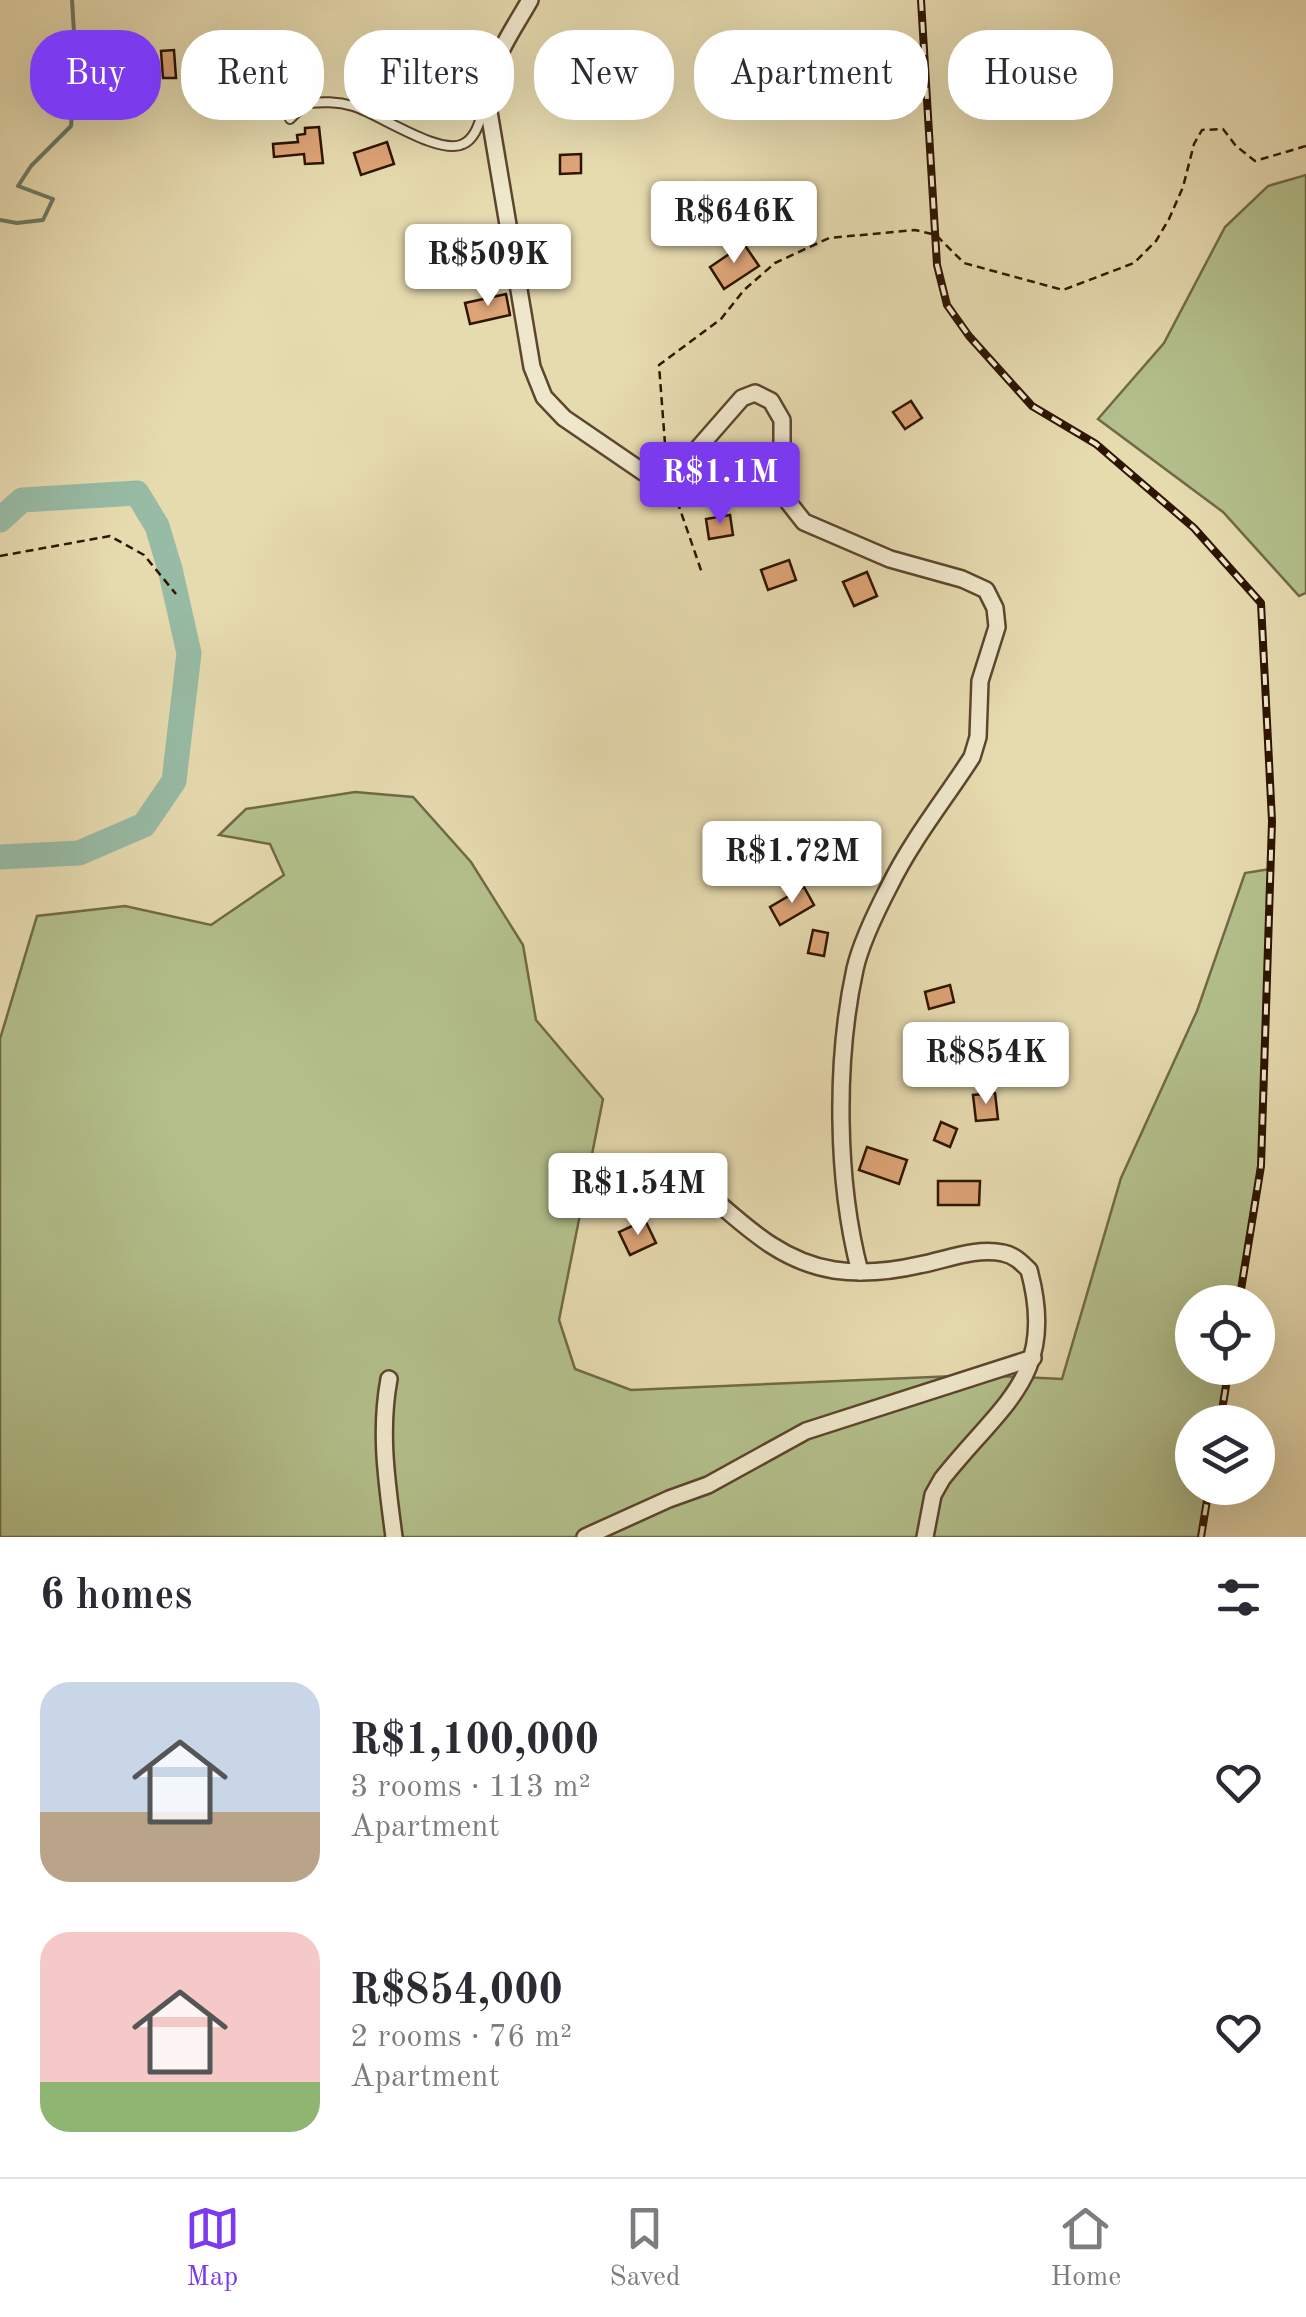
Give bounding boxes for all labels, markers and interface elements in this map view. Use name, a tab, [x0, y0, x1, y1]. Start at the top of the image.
chip: Buy	[30, 30, 161, 120]
chip: Rent	[181, 30, 324, 120]
chip: Filters	[344, 30, 514, 120]
chip: New	[534, 30, 674, 120]
chip: Apartment	[694, 30, 928, 120]
chip: House	[948, 30, 1113, 120]
pin: R$646K	[653, 181, 815, 266]
text: R$646K	[673, 197, 795, 229]
pin: R$509K	[407, 224, 569, 309]
text: R$509K	[427, 240, 549, 272]
pin: R$1.1M	[639, 442, 801, 527]
text: R$1.1M	[662, 458, 778, 490]
pin: R$1.72M	[700, 821, 884, 906]
text: R$1.72M	[724, 837, 860, 869]
pin: R$854K	[905, 1022, 1067, 1107]
text: R$854K	[925, 1038, 1047, 1070]
pin: R$1.54M	[546, 1153, 730, 1238]
text: R$1.54M	[570, 1169, 706, 1201]
map controls	[1175, 1285, 1275, 1505]
button: locate	[1175, 1285, 1275, 1385]
button: layers	[1175, 1405, 1275, 1505]
icon: filters	[1211, 1570, 1266, 1625]
text: 6 homes	[40, 1576, 192, 1618]
text: R$1,100,000	[350, 1721, 599, 1763]
icon: home	[120, 1722, 240, 1842]
icon: heart	[1211, 1755, 1266, 1810]
text: 3 rooms · 113 m²	[350, 1772, 591, 1804]
text: Apartment	[350, 1812, 500, 1844]
text: R$854,000	[350, 1971, 563, 2013]
icon: home	[120, 1972, 240, 2092]
icon: heart	[1211, 2005, 1266, 2060]
text: 2 rooms · 76 m²	[350, 2022, 572, 2054]
text: Apartment	[350, 2062, 500, 2094]
tab: Map	[185, 2201, 240, 2296]
tab: Saved	[609, 2201, 681, 2296]
tab: Home	[1050, 2201, 1121, 2296]

